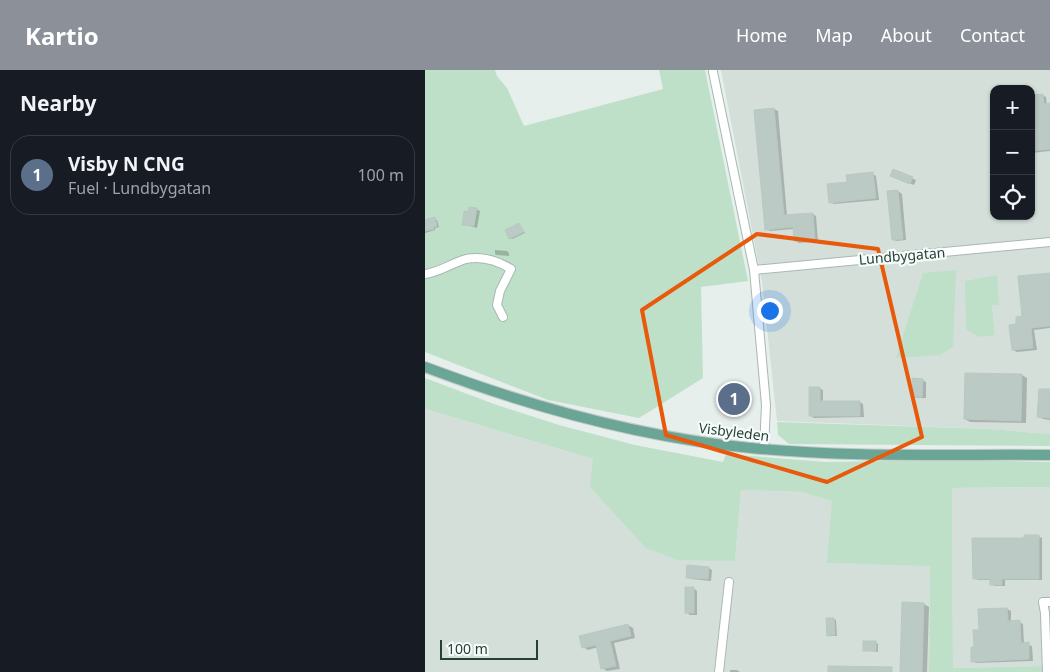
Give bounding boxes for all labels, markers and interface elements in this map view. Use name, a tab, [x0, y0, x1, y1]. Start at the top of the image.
text: Kartio	[25, 19, 99, 52]
text: Home	[736, 23, 787, 47]
text: Map	[815, 23, 853, 47]
text: About	[881, 23, 932, 47]
text: Contact	[960, 23, 1025, 47]
map controls	[990, 85, 1035, 220]
button: +	[990, 85, 1035, 130]
text: Nearby	[20, 89, 96, 117]
button: −	[990, 130, 1035, 175]
text: Visby N CNG	[68, 151, 185, 177]
text: 1	[32, 164, 42, 186]
text: 100 m	[357, 164, 404, 186]
button: locate	[990, 175, 1035, 220]
text: Fuel · Lundbygatan	[68, 177, 211, 199]
street label: Lundbygatan	[858, 242, 946, 269]
your location	[757, 298, 783, 324]
pin: 1	[718, 380, 750, 418]
street label: Visbyleden	[698, 418, 770, 445]
scale bar	[440, 637, 537, 660]
text: 100 m	[447, 639, 488, 658]

